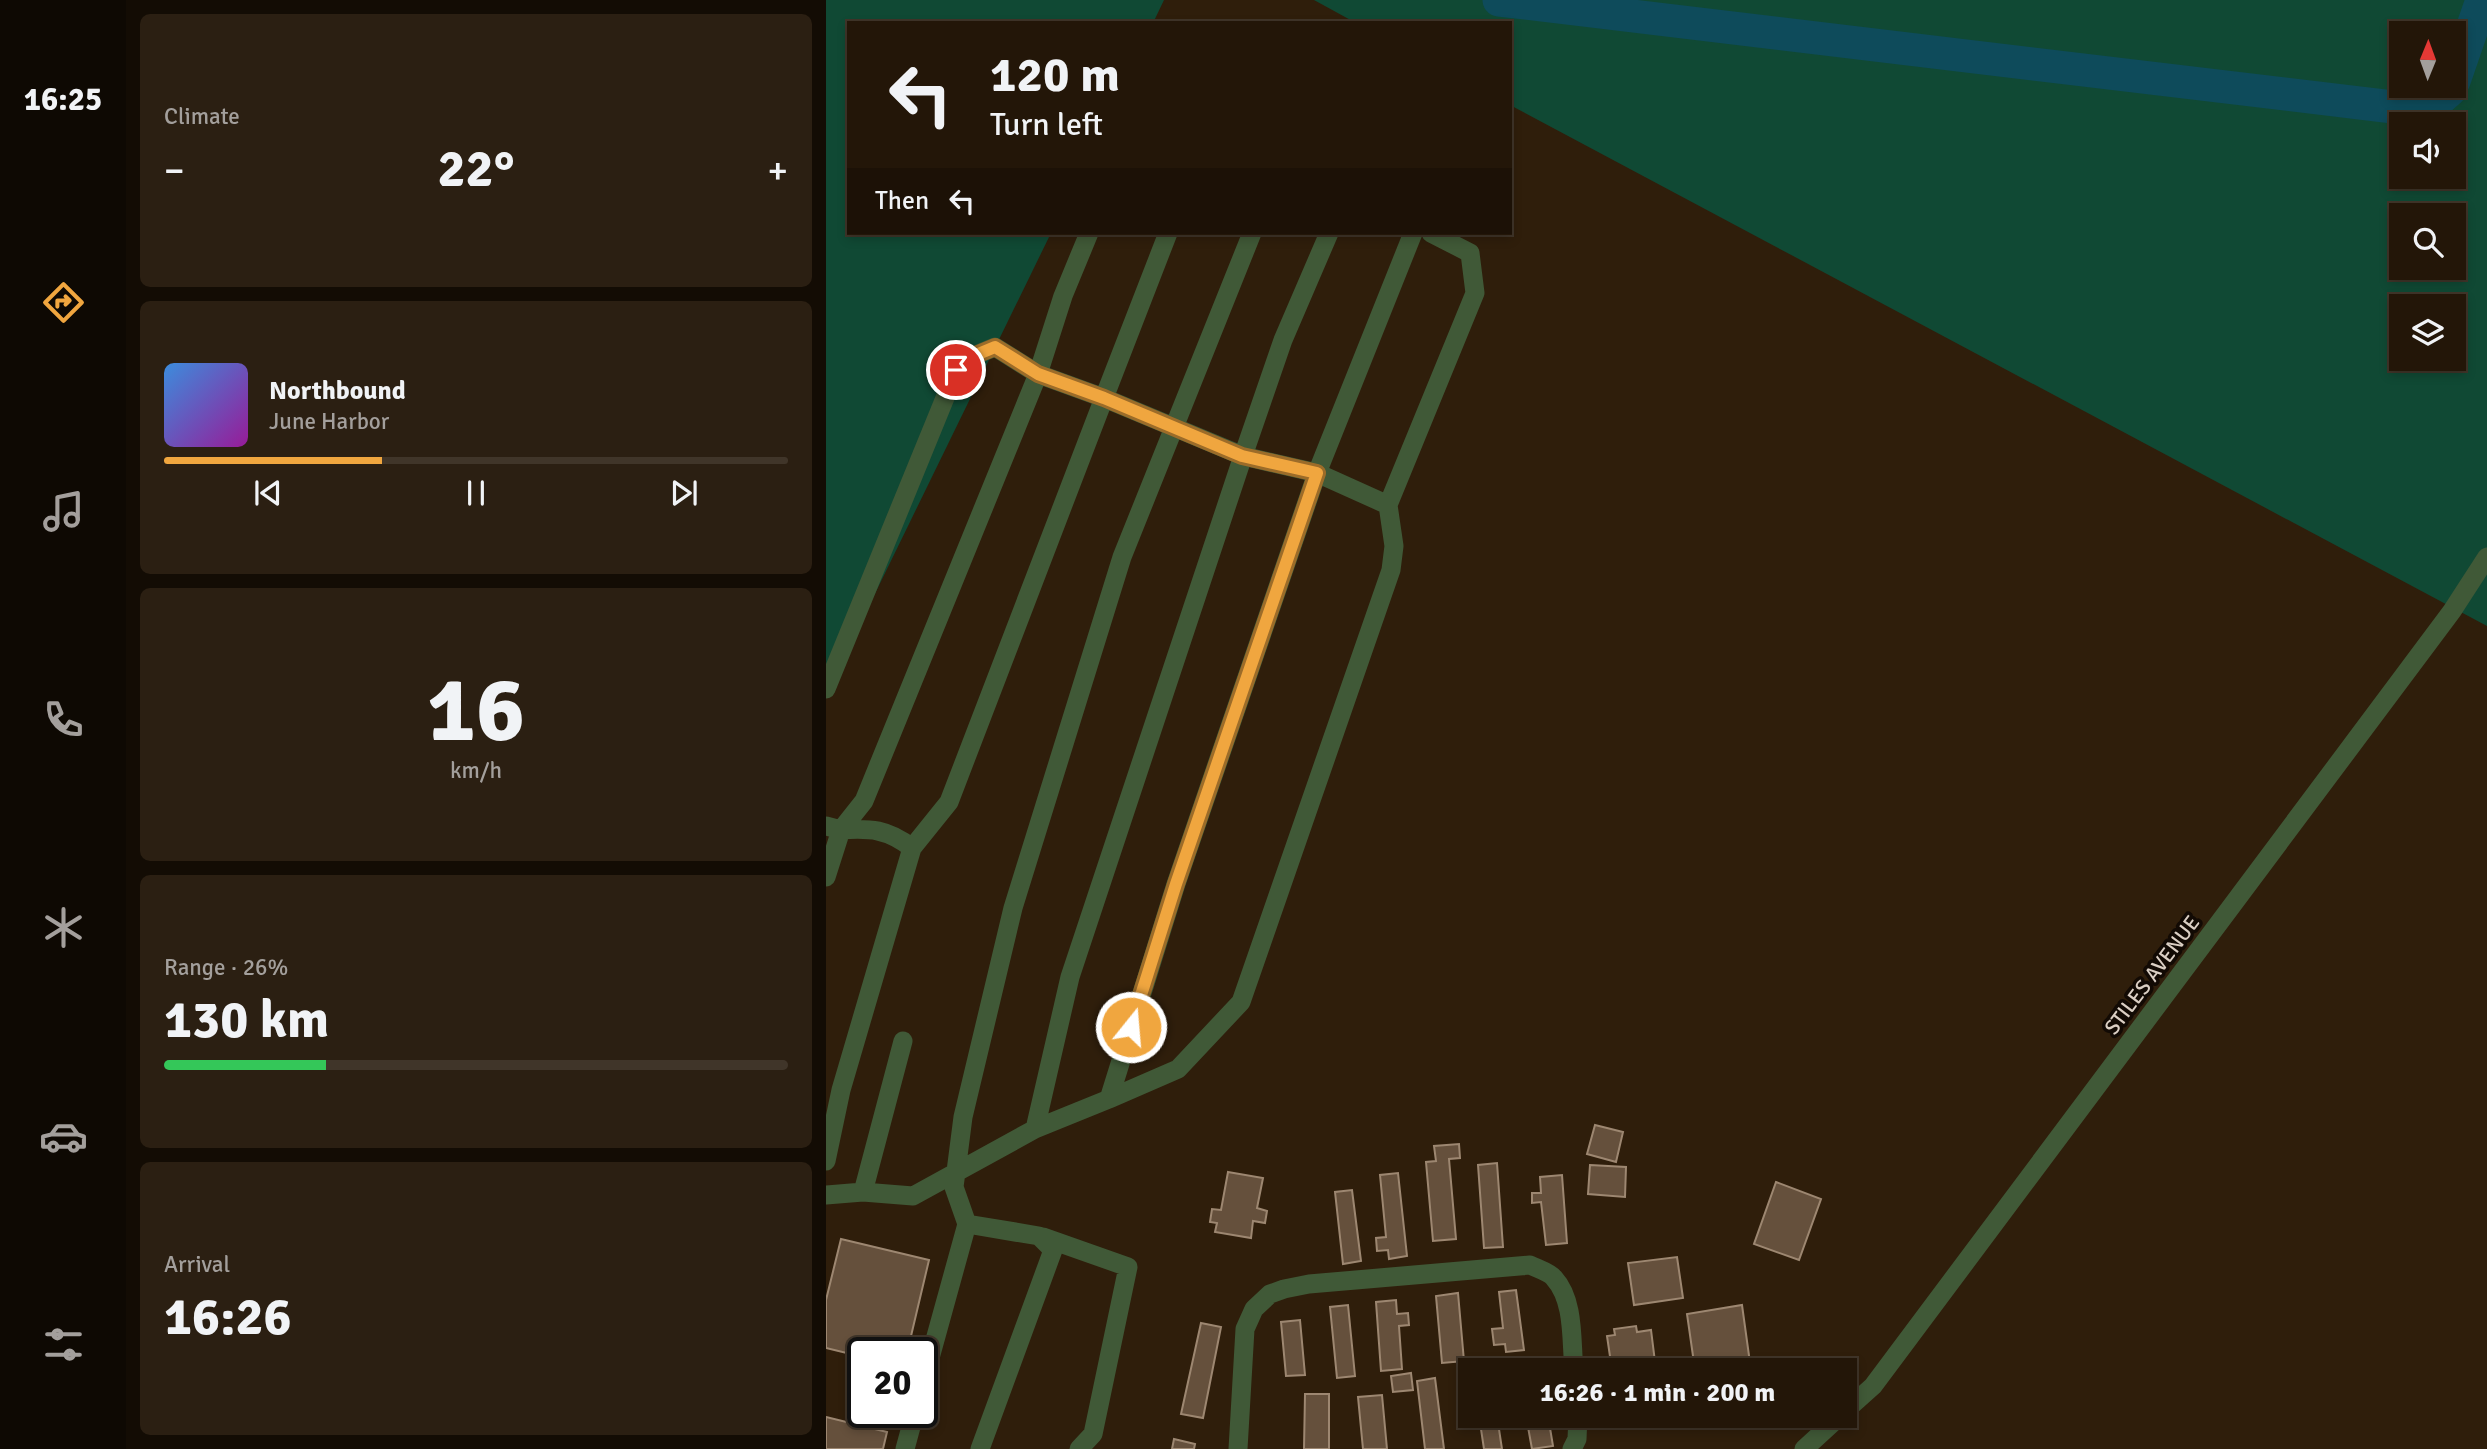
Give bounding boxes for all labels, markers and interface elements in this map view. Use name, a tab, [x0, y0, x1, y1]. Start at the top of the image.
north arrow	[2389, 21, 2466, 98]
map controls	[2389, 21, 2466, 371]
text: 120 m	[990, 45, 1120, 105]
icon: left	[875, 49, 966, 140]
text: 16:25	[24, 80, 102, 119]
text: Climate	[164, 102, 240, 131]
text: Turn left	[990, 105, 1103, 144]
button: sound	[2389, 112, 2466, 189]
text: 22°	[438, 137, 514, 201]
text: −	[164, 147, 185, 194]
text: +	[767, 147, 788, 194]
icon: left	[943, 182, 981, 220]
text: Then	[875, 185, 929, 217]
button: search	[2389, 203, 2466, 280]
icon: directions	[39, 278, 88, 327]
button: layers	[2389, 294, 2466, 371]
pin	[926, 340, 986, 400]
icon: arrive	[937, 351, 975, 389]
text: Northbound	[269, 375, 406, 407]
text: June Harbor	[269, 407, 389, 436]
icon: previous	[249, 474, 287, 512]
icon: pause	[457, 474, 495, 512]
icon: next	[665, 474, 703, 512]
icon: music	[39, 487, 88, 536]
text: 16	[427, 654, 525, 767]
icon: phone	[39, 695, 88, 744]
text: km/h	[450, 756, 502, 785]
icon: climate	[39, 903, 88, 952]
street label: STILES AVENUE	[2099, 910, 2205, 1040]
text: Range · 26%	[164, 953, 288, 982]
text: 130 km	[164, 988, 329, 1052]
position arrow	[1094, 990, 1168, 1064]
icon: car	[39, 1112, 88, 1161]
text: Arrival	[164, 1250, 230, 1279]
text: 16:26	[164, 1285, 292, 1349]
icon: filters	[39, 1320, 88, 1369]
speed limit sign: 20	[847, 1337, 938, 1428]
text: 16:26 · 1 min · 200 m	[1540, 1377, 1775, 1409]

